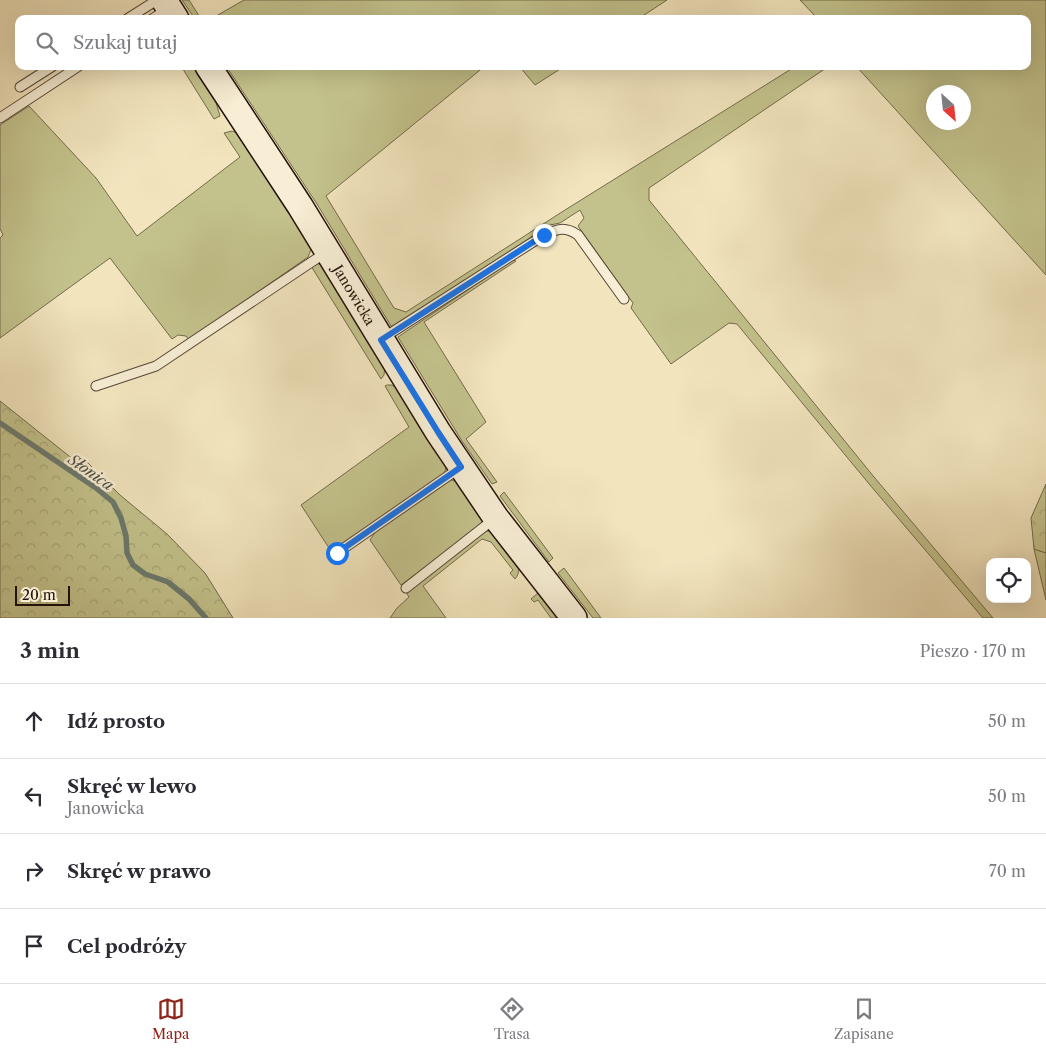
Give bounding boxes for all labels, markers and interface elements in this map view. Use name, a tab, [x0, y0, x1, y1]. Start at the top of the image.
search box	[15, 15, 1031, 70]
icon: search	[33, 29, 61, 57]
text: Szukaj tutaj	[73, 31, 177, 54]
north arrow	[926, 85, 971, 130]
route end	[533, 224, 556, 247]
street label: Janowicka	[328, 260, 379, 329]
water label: Słonica	[64, 449, 117, 494]
route start	[326, 542, 349, 565]
map controls	[986, 558, 1031, 603]
button: locate	[986, 558, 1031, 603]
scale bar	[15, 583, 70, 606]
text: 20 m	[22, 586, 56, 604]
text: 3 min	[20, 638, 80, 663]
text: Pieszo · 170 m	[920, 641, 1026, 661]
icon: ahead	[20, 707, 48, 735]
text: Idź prosto	[67, 710, 165, 733]
text: 50 m	[988, 711, 1026, 731]
text: Skręć w lewo	[67, 775, 197, 798]
icon: left	[20, 782, 48, 810]
text: 50 m	[988, 786, 1026, 806]
text: Janowicka	[67, 798, 144, 818]
icon: right	[20, 857, 48, 885]
text: Skręć w prawo	[67, 860, 211, 883]
text: 70 m	[989, 861, 1026, 881]
icon: arrive	[20, 932, 48, 960]
text: Cel podróży	[67, 935, 186, 958]
tab: Mapa	[152, 995, 190, 1043]
tab: Trasa	[494, 995, 530, 1043]
tab: Zapisane	[834, 995, 894, 1043]

